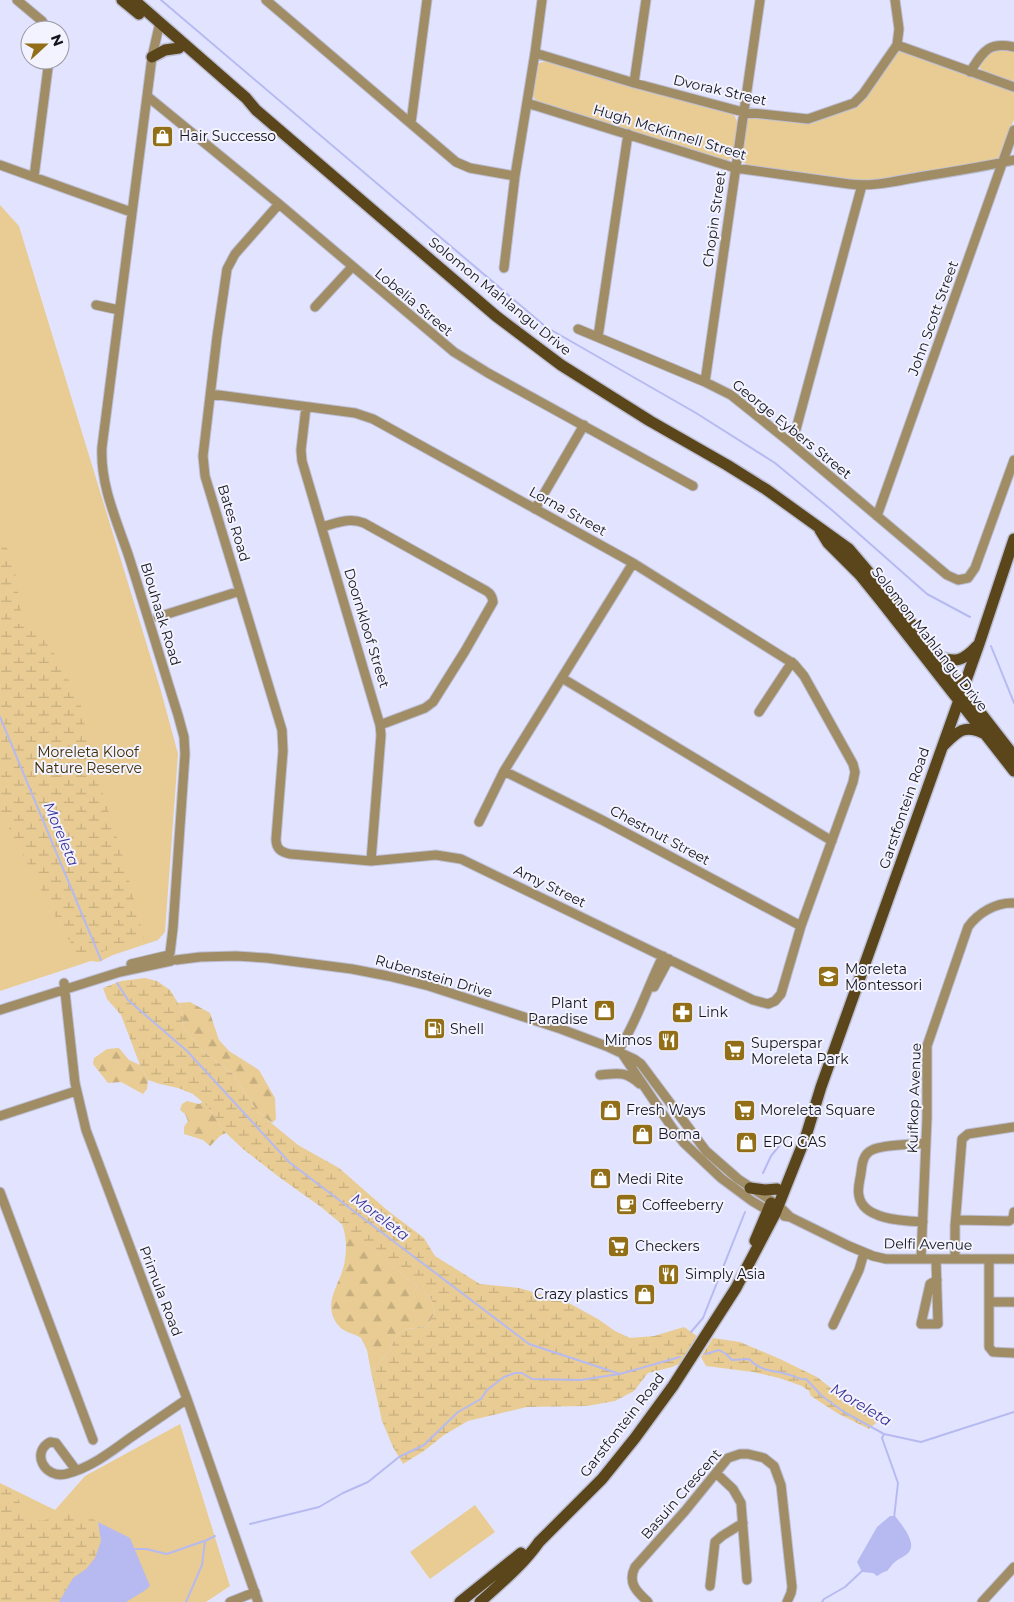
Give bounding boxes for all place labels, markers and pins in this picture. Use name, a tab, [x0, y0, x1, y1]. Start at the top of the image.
shop icon: Hair Successo	[151, 124, 175, 148]
place label: Hair Successo	[179, 127, 276, 145]
place label: Moreleta Montessori	[845, 960, 922, 994]
school or university icon: Moreleta Montessori	[817, 965, 841, 989]
place label: Plant Paradise	[528, 994, 588, 1028]
shop icon: Plant Paradise	[592, 999, 616, 1023]
pharmacy icon: Link	[670, 1000, 694, 1024]
place label: Link	[698, 1003, 728, 1021]
fuel station icon: Shell	[422, 1017, 446, 1041]
place label: Shell	[450, 1020, 484, 1038]
restaurant icon: Mimos	[656, 1028, 680, 1052]
place label: Mimos	[604, 1031, 652, 1049]
place label: Superspar Moreleta Park	[751, 1034, 849, 1068]
supermarket icon: Superspar Moreleta Park	[723, 1039, 747, 1063]
shop icon: Fresh Ways	[598, 1098, 622, 1122]
supermarket icon: Moreleta Square	[732, 1098, 756, 1122]
place label: Fresh Ways	[626, 1101, 706, 1119]
place label: Moreleta Square	[760, 1101, 875, 1119]
shop icon: Boma	[630, 1122, 654, 1146]
place label: Boma	[658, 1125, 700, 1143]
shop icon: EPG GAS	[735, 1130, 759, 1154]
place label: EPG GAS	[763, 1133, 826, 1151]
shop icon: Medi Rite	[589, 1167, 613, 1191]
place label: Medi Rite	[617, 1170, 683, 1188]
cafe icon: Coffeeberry	[614, 1193, 638, 1217]
place label: Coffeeberry	[642, 1196, 724, 1214]
supermarket icon: Checkers	[607, 1234, 631, 1258]
place label: Checkers	[635, 1237, 700, 1255]
restaurant icon: Simply Asia	[657, 1262, 681, 1286]
place label: Simply Asia	[685, 1265, 766, 1283]
shop icon: Crazy plastics	[632, 1282, 656, 1306]
place label: Crazy plastics	[534, 1285, 628, 1303]

